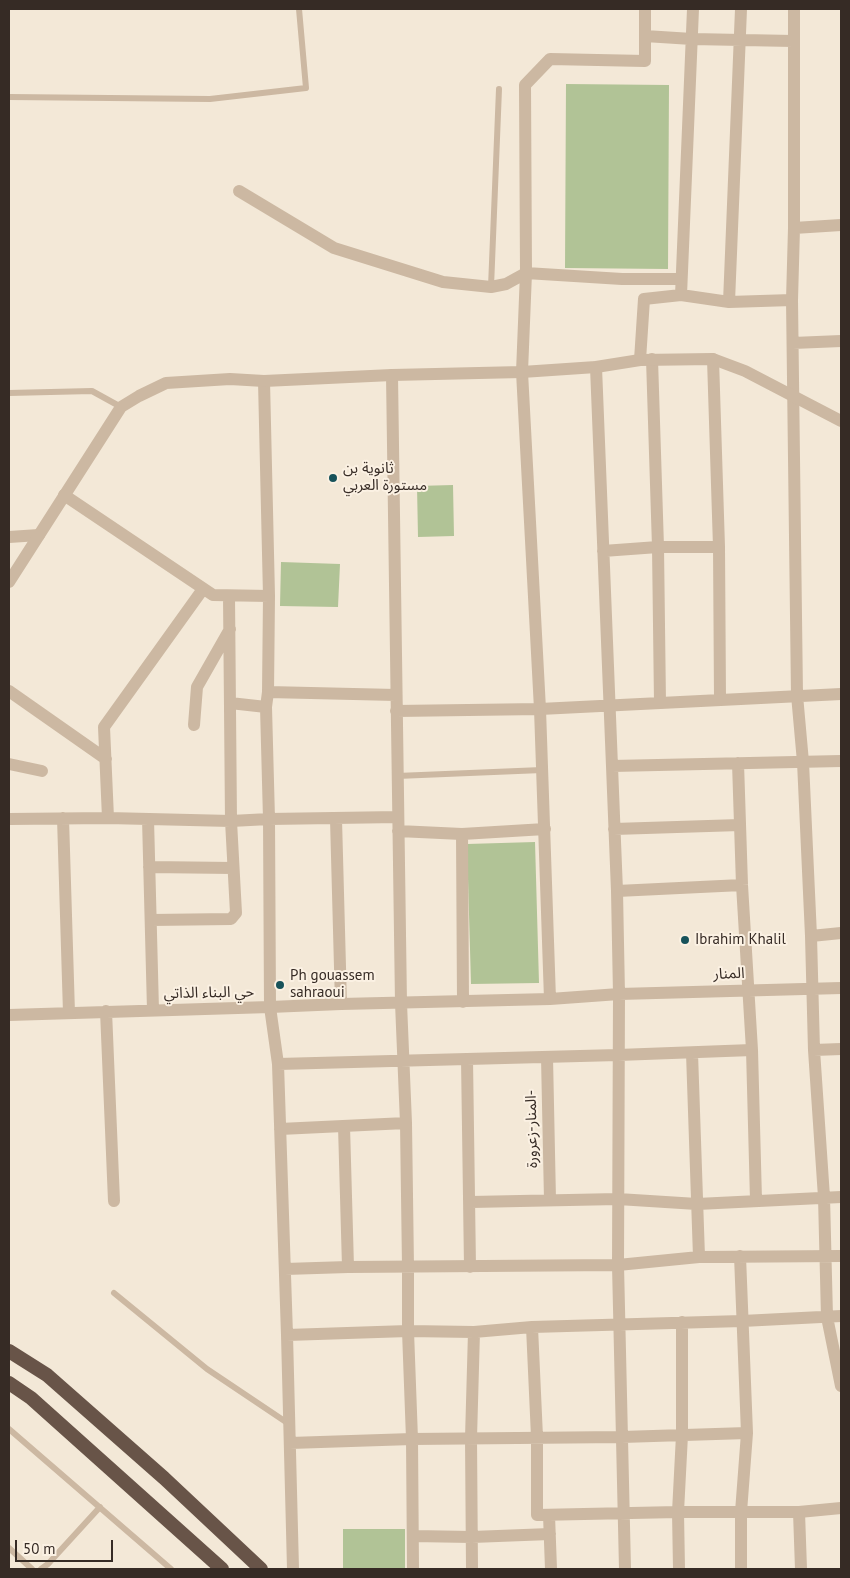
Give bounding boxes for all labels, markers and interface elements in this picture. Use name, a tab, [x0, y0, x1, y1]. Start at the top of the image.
place label: ثانوية بن مستورة العربي	[343, 460, 427, 495]
marker: ثانوية بن مستورة العربي	[327, 472, 339, 484]
place label: Ibrahim Khalil	[695, 931, 786, 949]
marker: Ibrahim Khalil	[679, 934, 691, 946]
street label: المنار	[713, 964, 745, 984]
place label: Ph gouassem sahraoui	[290, 967, 375, 1002]
marker: Ph gouassem sahraoui	[274, 979, 286, 991]
street label: حي البناء الذاتي	[163, 983, 255, 1003]
street label: المنار-زعرورة-	[522, 1090, 542, 1168]
scale bar	[18, 1530, 115, 1562]
text: 50 m	[23, 1539, 56, 1558]

